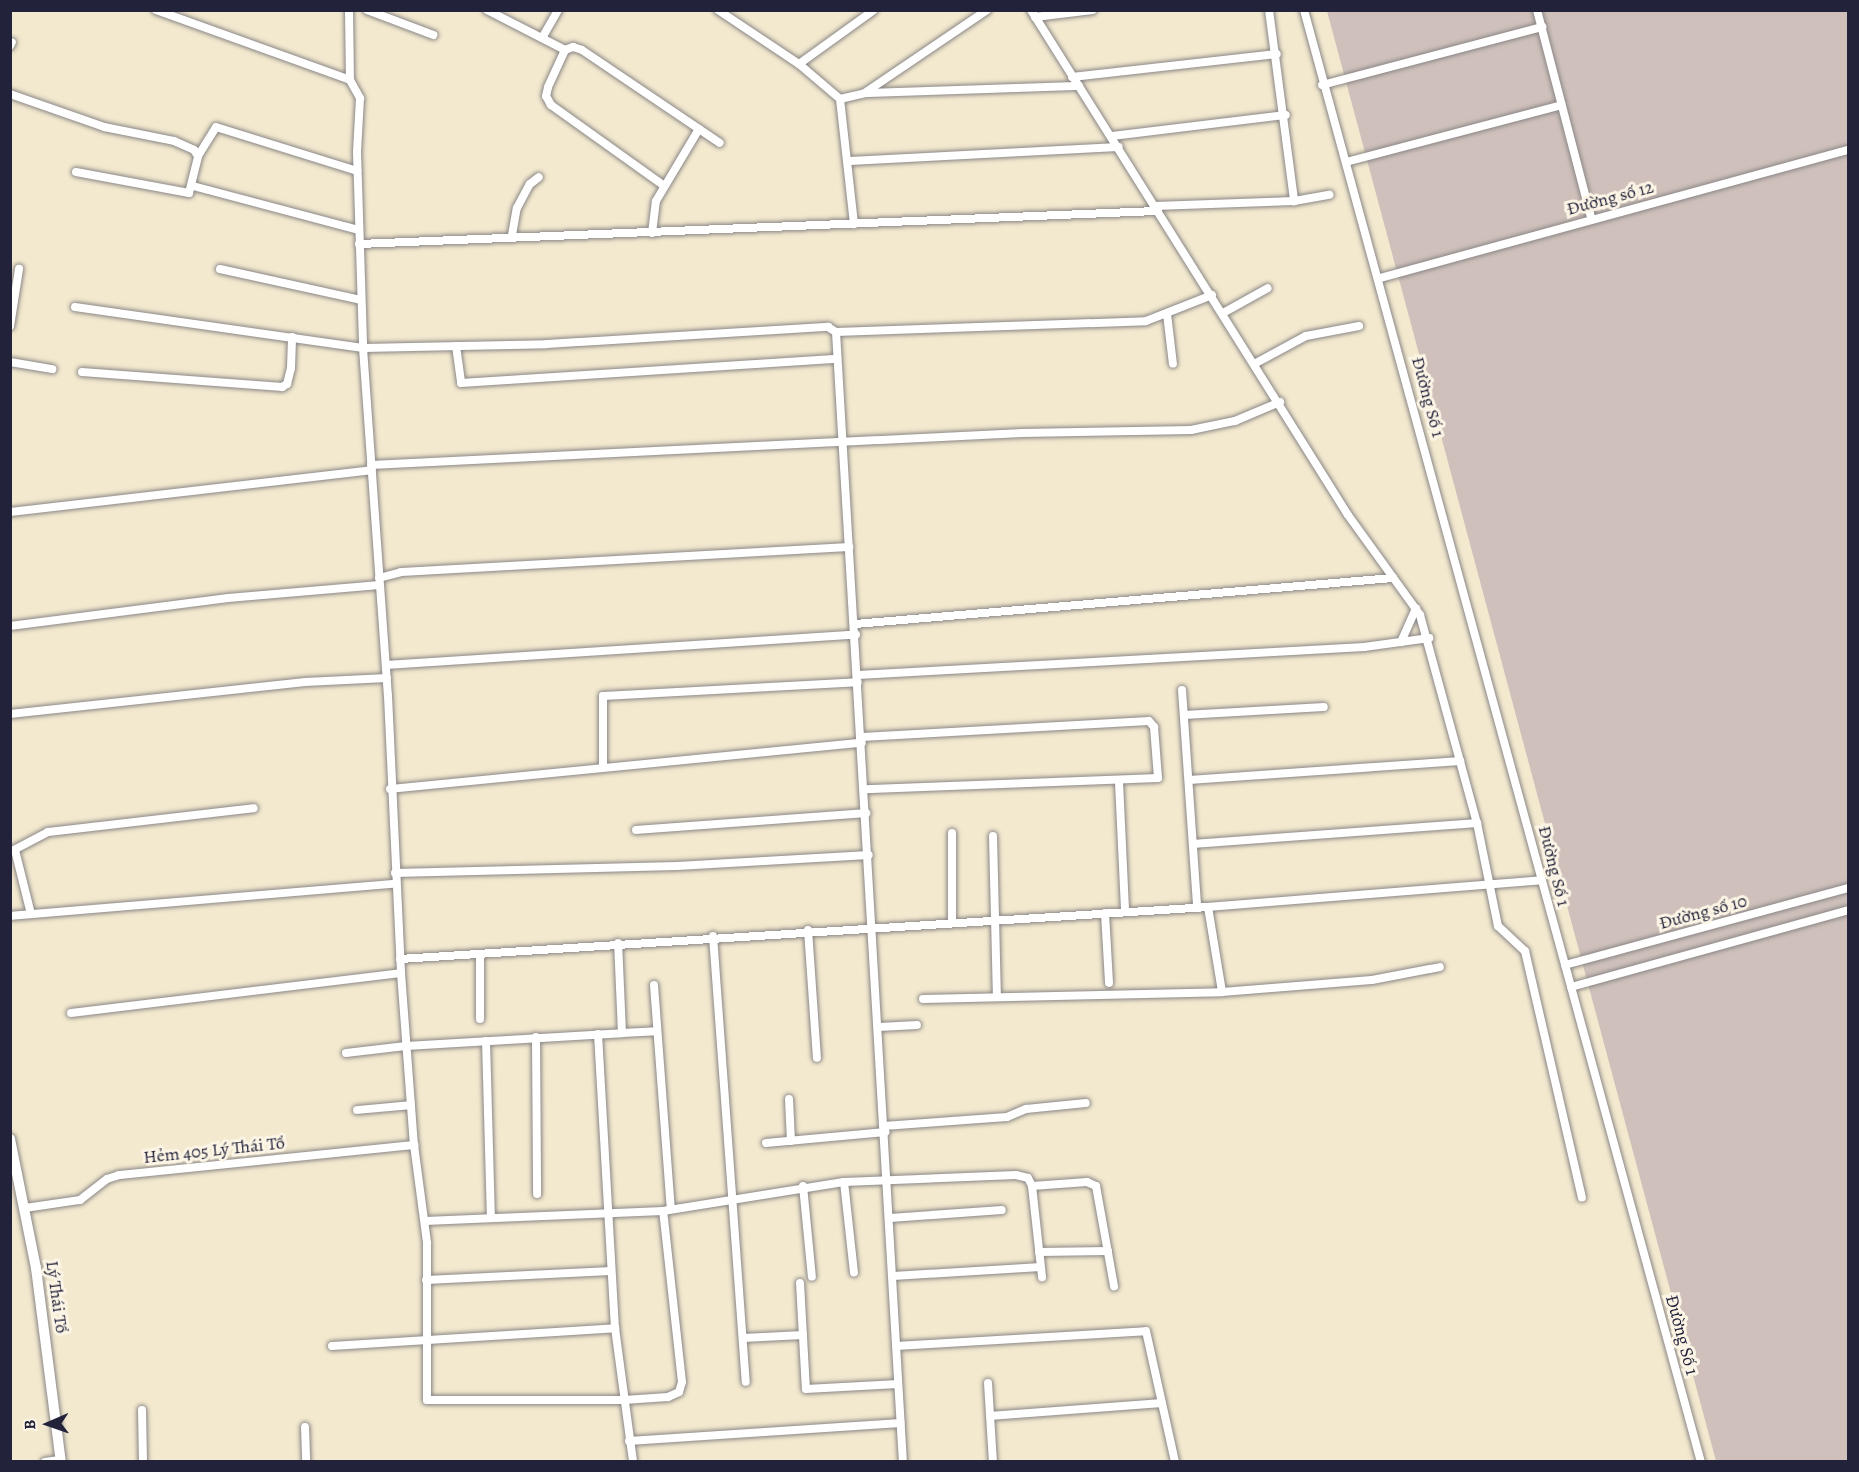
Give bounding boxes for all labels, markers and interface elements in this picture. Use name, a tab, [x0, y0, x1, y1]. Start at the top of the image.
street label: Đường số 12	[1564, 176, 1656, 220]
street label: Đường Số 1	[1407, 354, 1449, 440]
street label: Đường Số 1	[1534, 823, 1574, 909]
street label: Đường số 10	[1657, 890, 1749, 934]
street label: Hẻm 405 Lý Thái Tổ	[142, 1132, 286, 1168]
street label: Lý Thái Tổ	[41, 1259, 73, 1335]
street label: Đường Số 1	[1661, 1292, 1703, 1378]
north arrow	[18, 1394, 78, 1454]
text: B	[19, 1419, 41, 1430]

